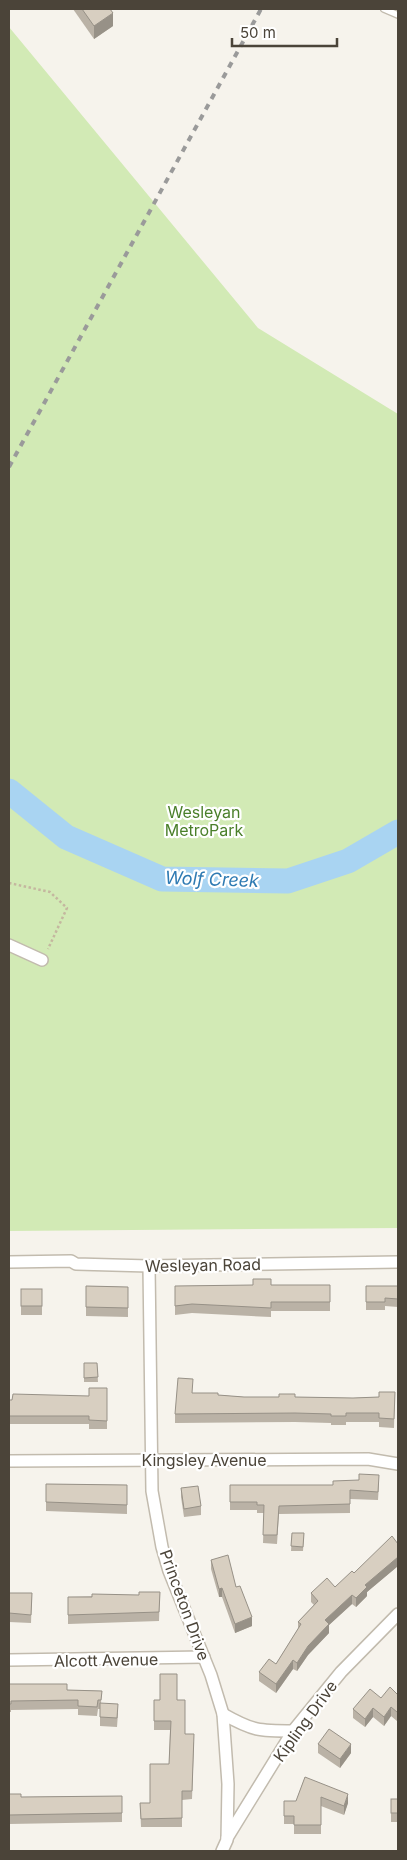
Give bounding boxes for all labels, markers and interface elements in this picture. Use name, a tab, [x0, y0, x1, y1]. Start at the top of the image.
scale bar	[232, 15, 337, 47]
text: 50 m	[240, 23, 276, 42]
park label: Wesleyan MetroPark	[165, 802, 244, 840]
water label: Wolf Creek	[165, 867, 260, 891]
street label: Wesleyan Road	[145, 1254, 261, 1276]
street label: Kingsley Avenue	[141, 1450, 267, 1470]
street label: Princeton Drive	[156, 1547, 214, 1663]
street label: Alcott Avenue	[54, 1649, 158, 1671]
street label: Kipling Drive	[269, 1676, 341, 1766]

